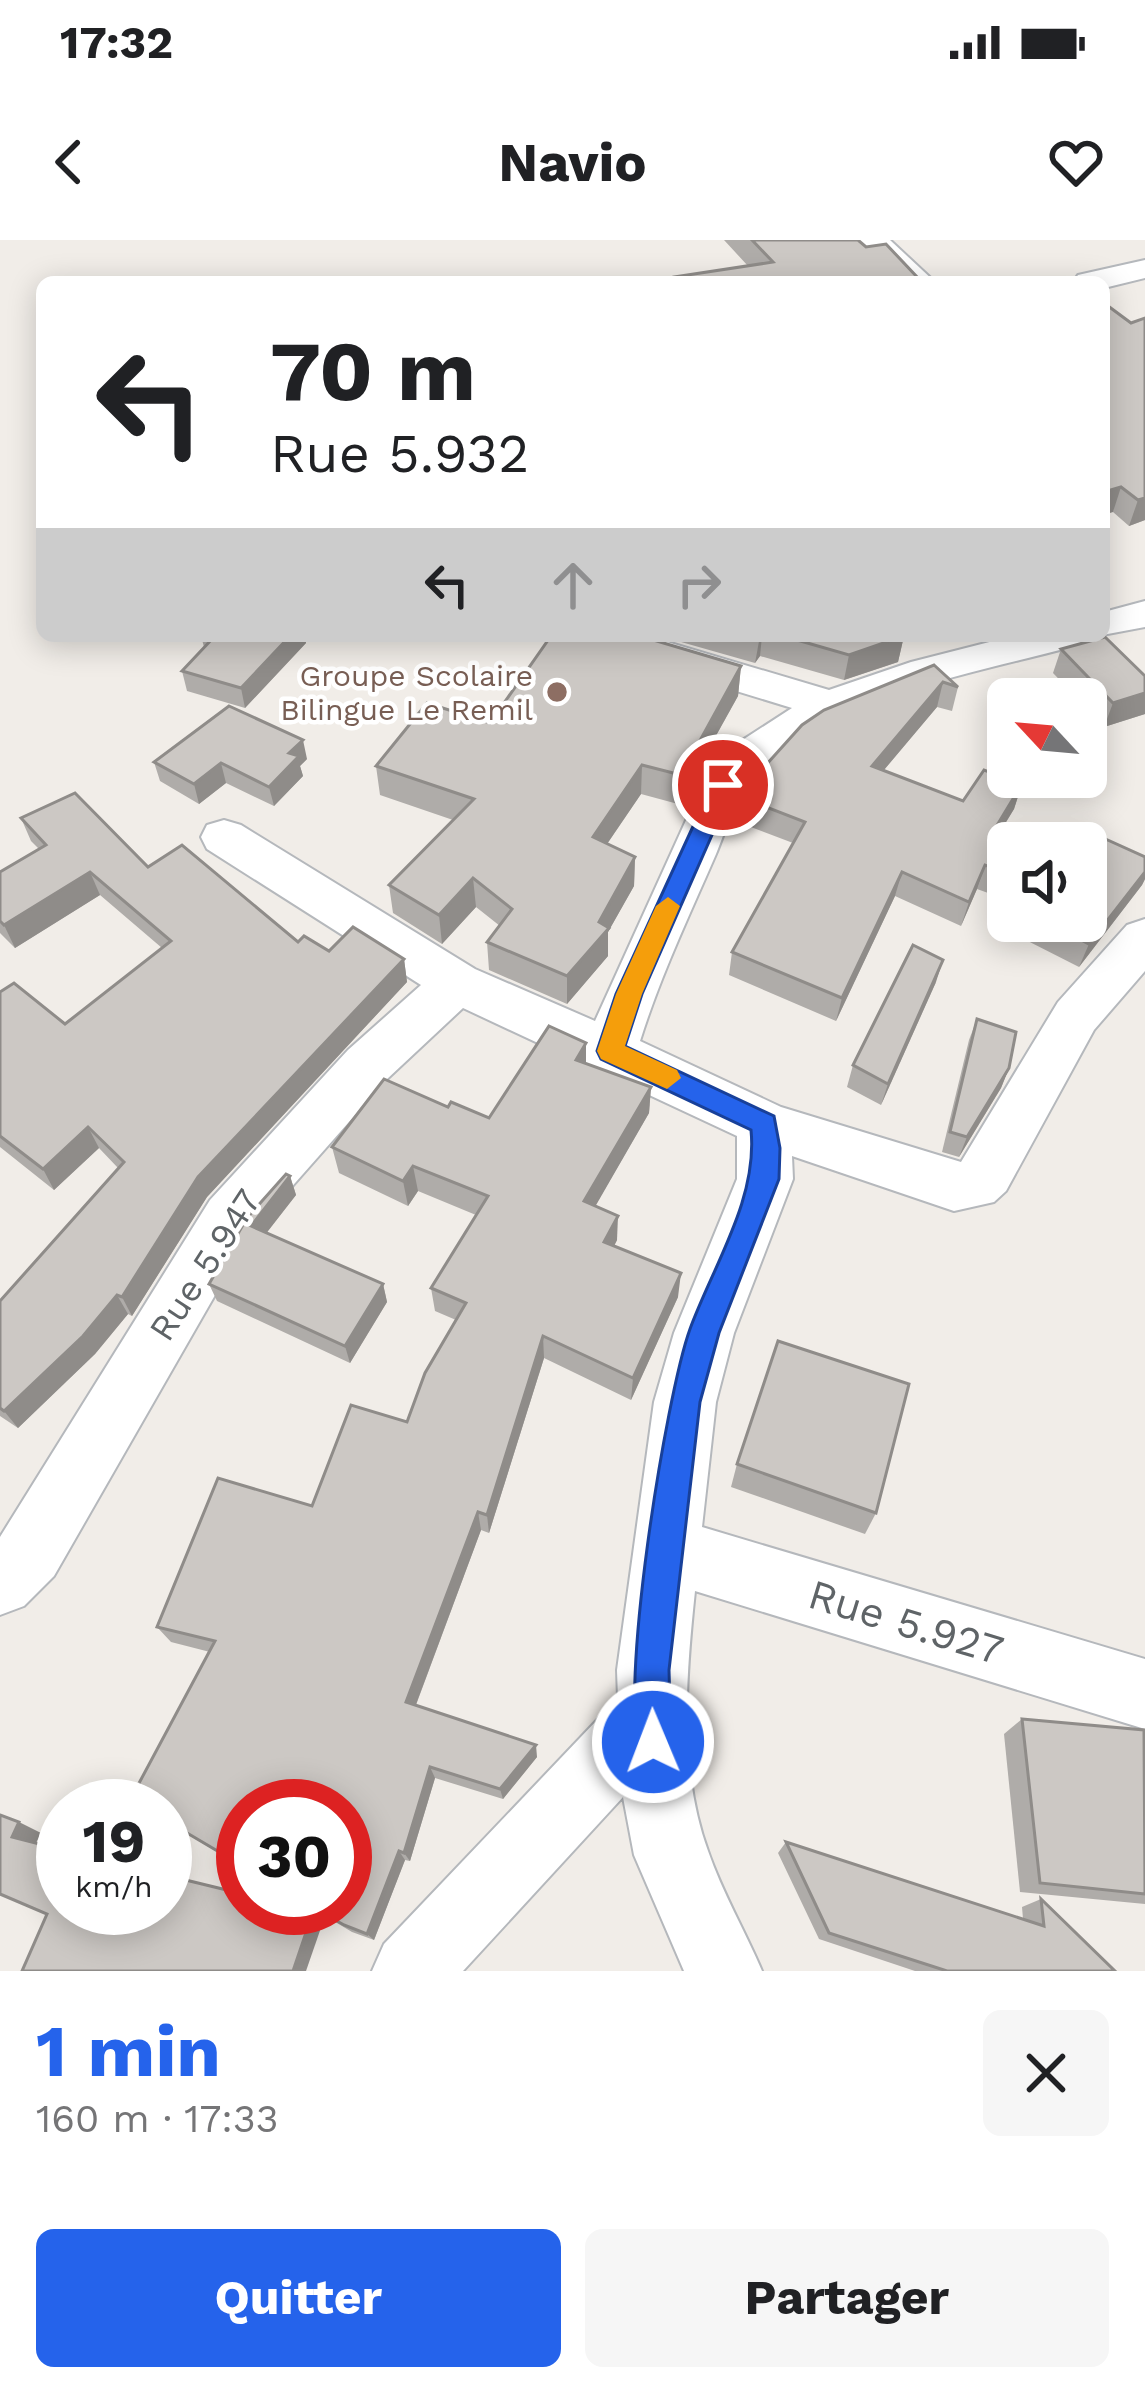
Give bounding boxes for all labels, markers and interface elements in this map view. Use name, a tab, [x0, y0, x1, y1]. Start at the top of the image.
text: 17:32	[60, 16, 173, 69]
icon: back	[36, 129, 102, 195]
icon: heart	[1043, 129, 1109, 195]
text: Navio	[498, 131, 647, 194]
text: 70 m	[270, 322, 476, 420]
icon: left	[72, 324, 228, 480]
text: Rue 5.932	[270, 422, 529, 485]
icon: left	[414, 552, 480, 618]
icon: ahead	[540, 552, 606, 618]
icon: right	[666, 552, 732, 618]
place label: Groupe Scolaire Bilingue Le Remil	[280, 658, 533, 727]
north arrow	[987, 678, 1107, 798]
map controls	[987, 678, 1107, 942]
marker: Groupe Scolaire Bilingue Le Remil	[544, 679, 570, 705]
pin	[672, 734, 774, 836]
icon: arrive	[690, 752, 756, 818]
button: sound	[987, 822, 1107, 942]
street label: Rue 5.947	[141, 1181, 269, 1349]
street label: Rue 5.927	[803, 1569, 1009, 1675]
position arrow	[590, 1679, 716, 1805]
speed limit sign: 30	[216, 1779, 372, 1935]
text: 19	[83, 1806, 145, 1877]
text: km/h	[75, 1869, 153, 1904]
text: 1 min	[36, 2009, 221, 2093]
button: close	[983, 2010, 1109, 2136]
text: 160 m · 17:33	[36, 2096, 278, 2141]
button: Quitter	[36, 2229, 561, 2367]
button: Partager	[585, 2229, 1109, 2367]

